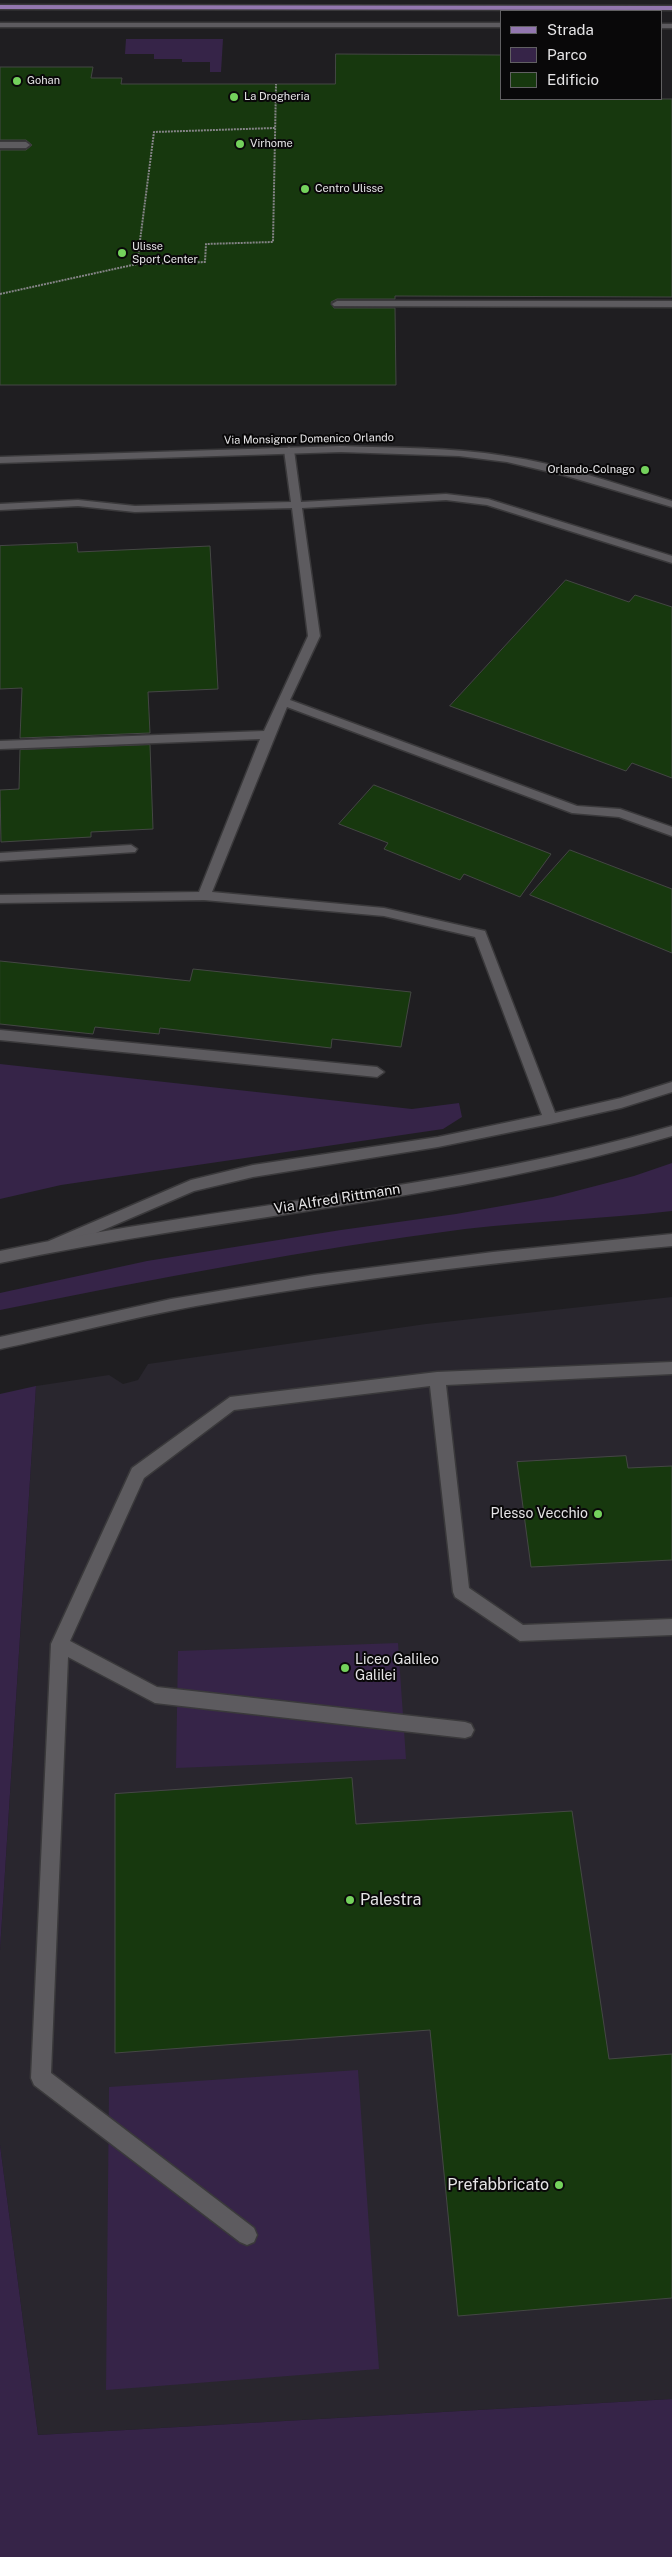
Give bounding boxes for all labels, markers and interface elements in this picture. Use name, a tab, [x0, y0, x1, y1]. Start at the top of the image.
legend	[500, 10, 662, 100]
text: Strada	[547, 21, 594, 38]
text: Parco	[547, 46, 587, 63]
text: Edificio	[547, 71, 599, 88]
place label: Gohan	[27, 74, 60, 88]
marker: Gohan	[11, 75, 23, 87]
place label: La Drogheria	[244, 90, 309, 104]
marker: La Drogheria	[228, 91, 240, 103]
place label: Virhome	[250, 137, 293, 151]
marker: Virhome	[234, 138, 246, 150]
place label: Centro Ulisse	[315, 182, 383, 196]
marker: Centro Ulisse	[299, 183, 311, 195]
place label: Ulisse Sport Center	[132, 240, 198, 266]
marker: Ulisse Sport Center	[116, 247, 128, 259]
street label: Via Monsignor Domenico Orlando	[224, 431, 394, 447]
place label: Orlando-Colnago	[548, 463, 635, 477]
marker: Orlando-Colnago	[639, 464, 651, 476]
street label: Via Alfred Rittmann	[273, 1181, 401, 1217]
place label: Plesso Vecchio	[491, 1506, 588, 1522]
marker: Plesso Vecchio	[592, 1508, 604, 1520]
place label: Liceo Galileo Galilei	[355, 1652, 439, 1684]
marker: Liceo Galileo Galilei	[339, 1662, 351, 1674]
place label: Palestra	[360, 1890, 421, 1910]
marker: Palestra	[344, 1894, 356, 1906]
place label: Prefabbricato	[447, 2175, 549, 2195]
marker: Prefabbricato	[553, 2179, 565, 2191]

